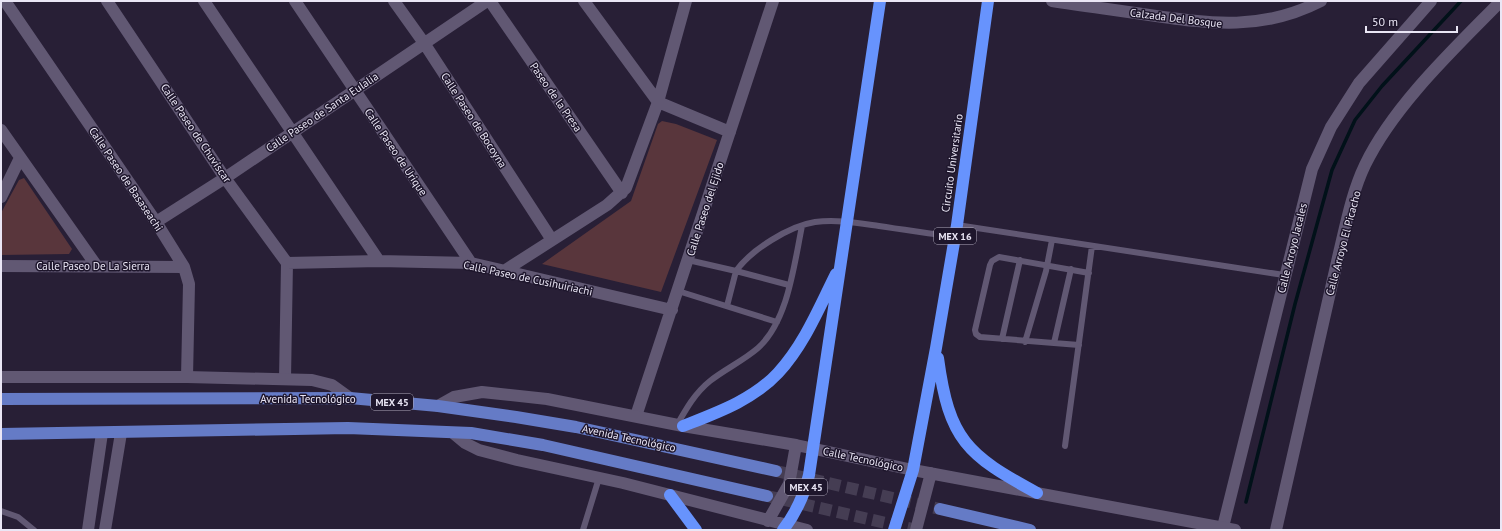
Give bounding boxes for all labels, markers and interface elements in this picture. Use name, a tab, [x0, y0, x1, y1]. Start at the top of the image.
street label: Calzada Del Bosque	[1129, 5, 1223, 31]
scale bar	[1366, 8, 1457, 34]
text: 50 m	[1372, 14, 1398, 29]
street label: Paseo de la Presa	[527, 60, 585, 134]
street label: Calle Paseo de Santa Eulalia	[263, 69, 381, 155]
street label: Calle Paseo de Bocoyna	[438, 70, 510, 170]
street label: Calle Paseo de Chuvíscar	[158, 81, 234, 185]
street label: Calle Paseo de Urique	[362, 106, 431, 199]
street label: Circuito Universitario	[938, 113, 966, 213]
street label: Calle Paseo de Basaseachi	[86, 124, 166, 234]
street label: Calle Paseo del Ejido	[683, 160, 727, 258]
street label: Calle Arroyo El Picacho	[1322, 189, 1364, 297]
street label: Calle Arroyo Jacales	[1274, 201, 1310, 294]
road number: MEX 16	[934, 228, 976, 244]
street label: Calle Paseo de Cusihuiriachi	[462, 257, 594, 299]
street label: Calle Paseo De La Sierra	[36, 259, 150, 273]
street label: Avenida Tecnológico	[260, 392, 356, 406]
road number: MEX 45	[371, 394, 413, 410]
street label: Avenida Tecnológico	[581, 421, 677, 455]
street label: Calle Tecnológico	[822, 444, 905, 474]
road number: MEX 45	[785, 479, 827, 495]

